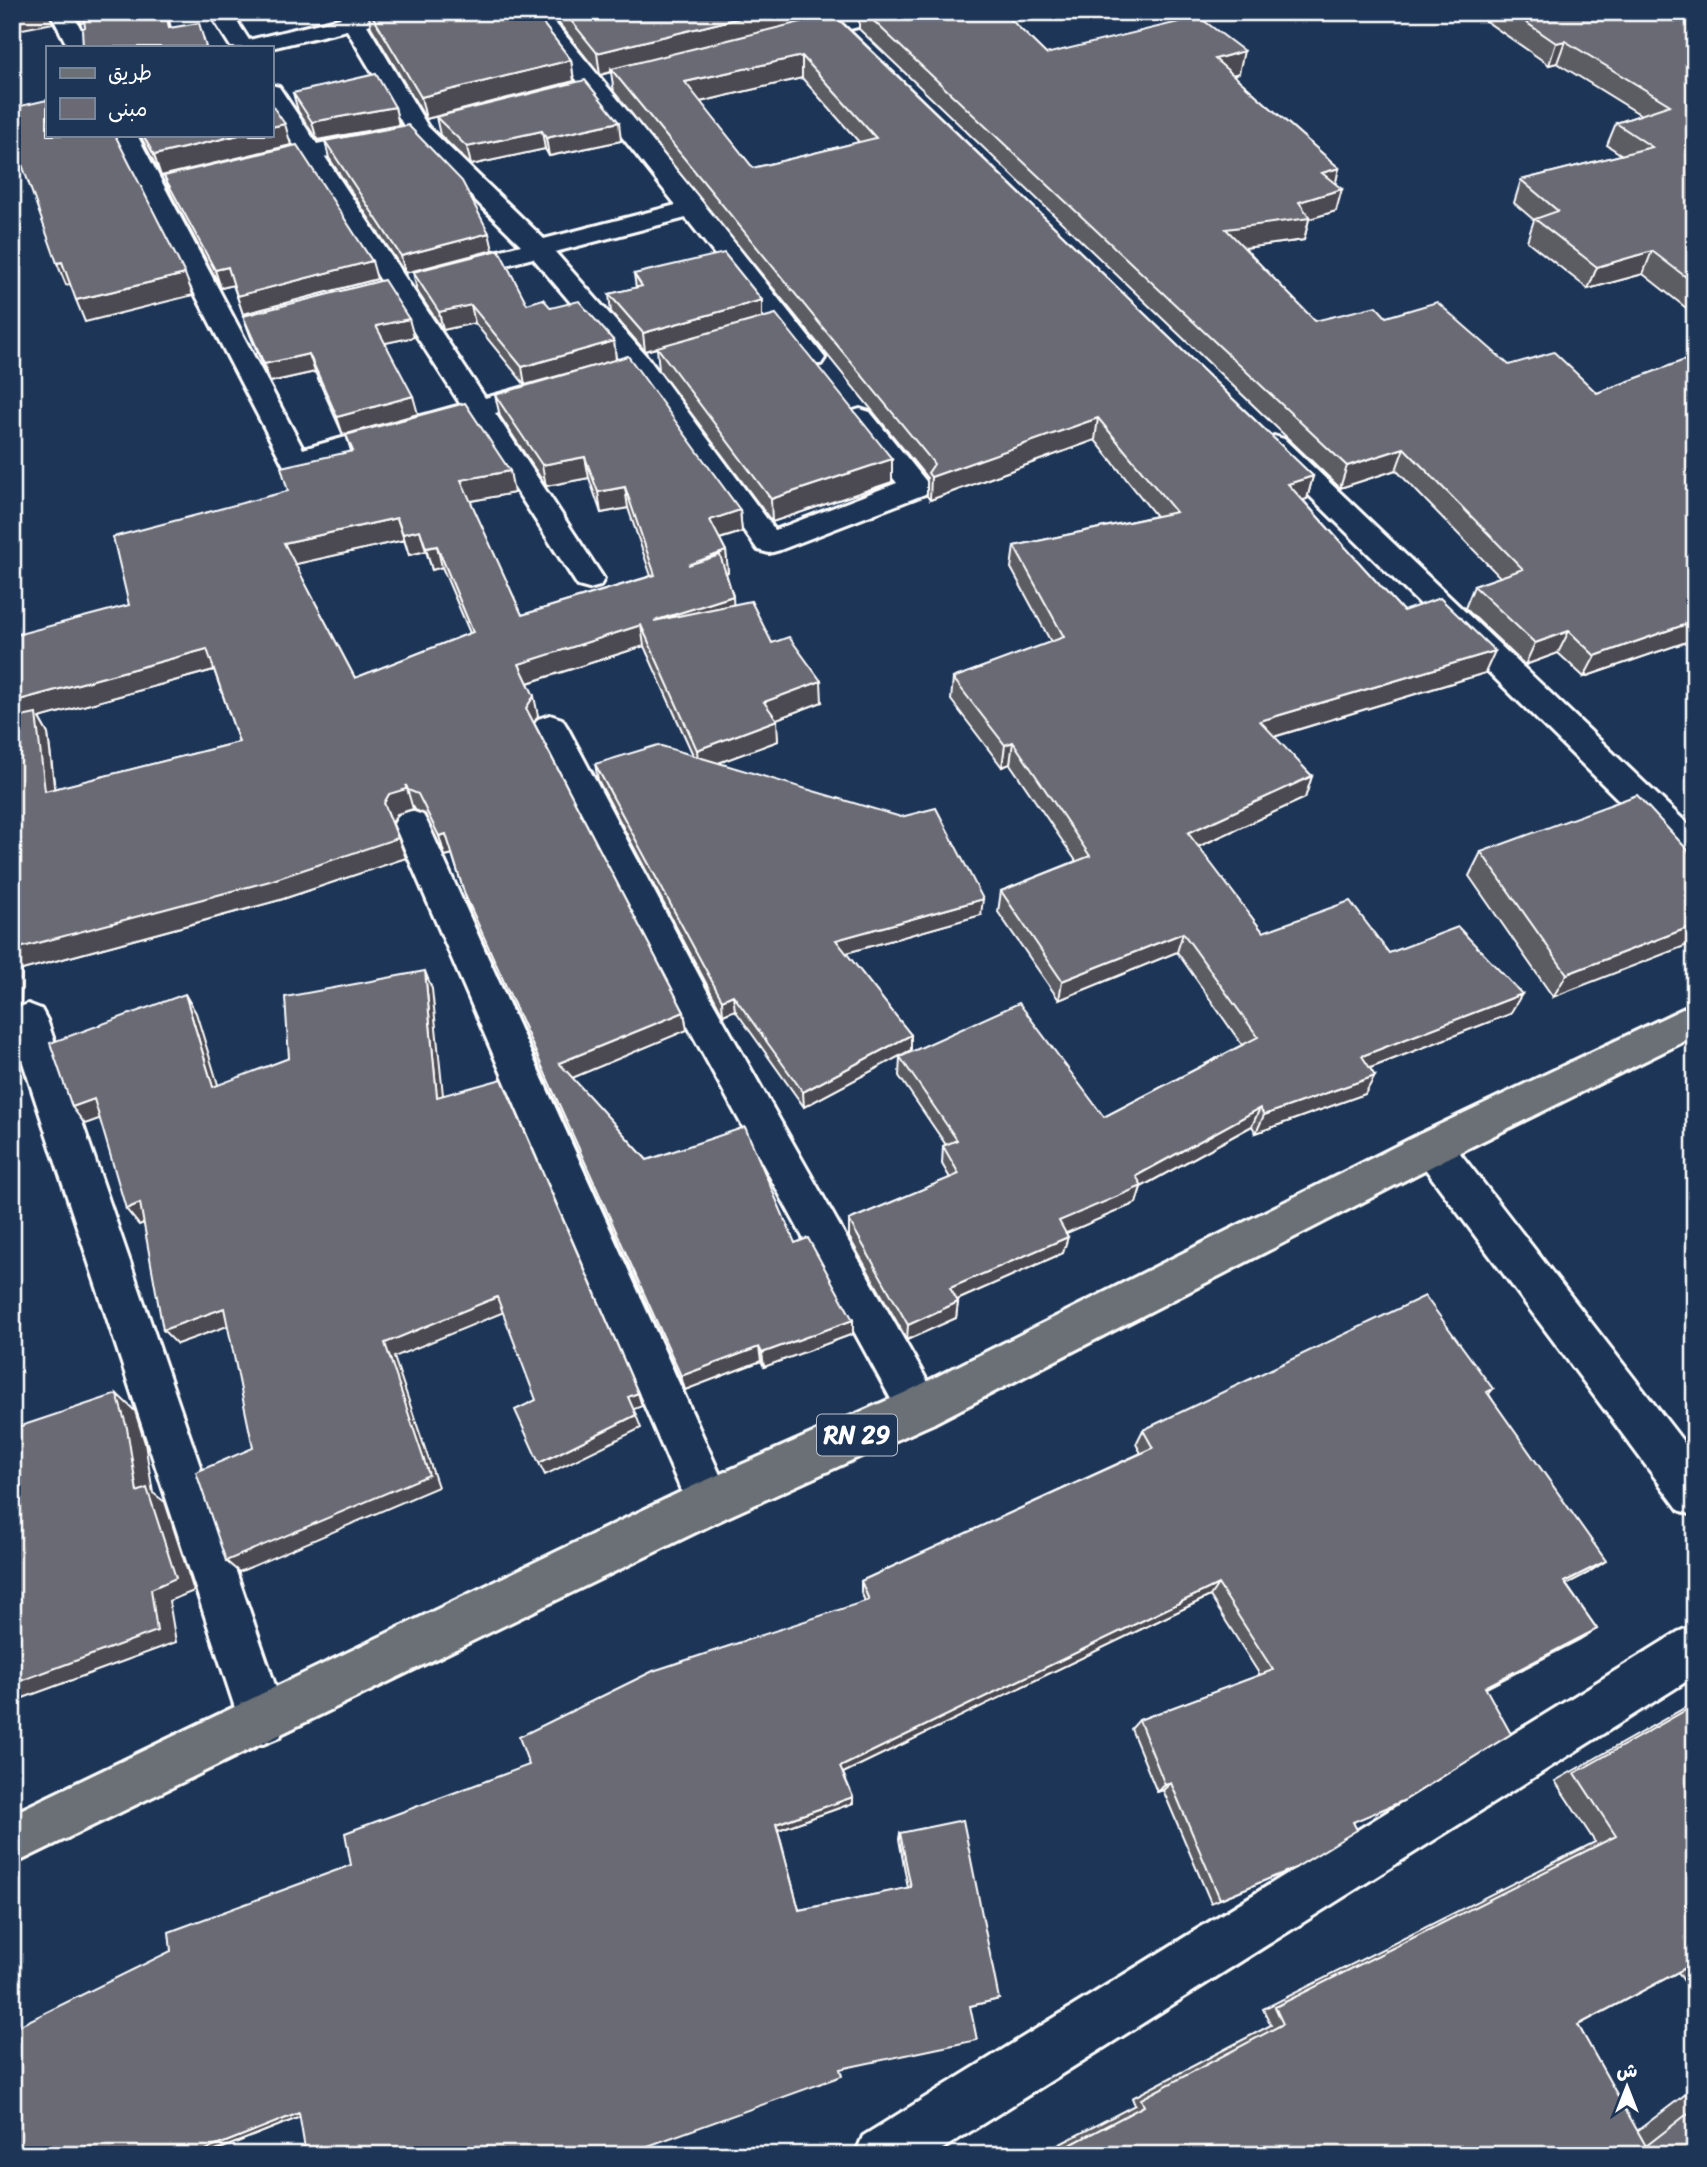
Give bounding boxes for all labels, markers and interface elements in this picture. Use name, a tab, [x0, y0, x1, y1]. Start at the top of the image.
legend	[46, 46, 273, 136]
text: طريق	[108, 54, 152, 92]
text: مبنى	[108, 90, 147, 128]
road number: RN 29	[817, 1414, 897, 1456]
north arrow	[1592, 2052, 1662, 2122]
text: ش	[1617, 2054, 1638, 2087]

